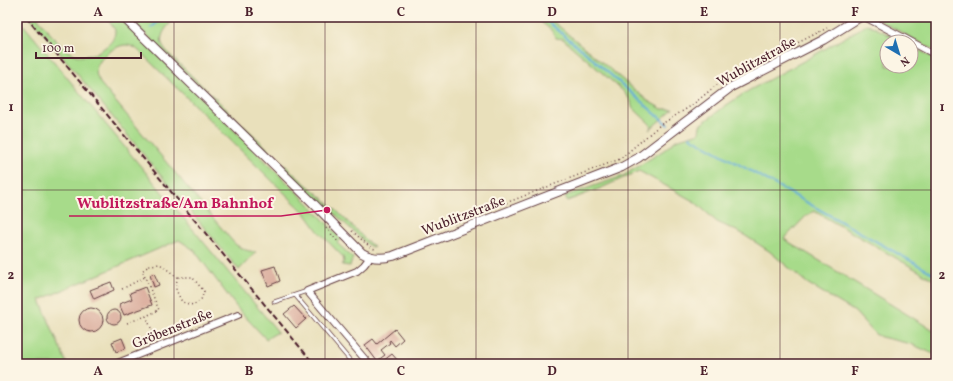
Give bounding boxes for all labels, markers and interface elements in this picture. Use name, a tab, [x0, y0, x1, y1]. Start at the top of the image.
text: A	[93, 4, 103, 22]
text: B	[245, 4, 254, 22]
text: C	[397, 4, 405, 22]
text: D	[547, 4, 557, 22]
text: E	[700, 4, 708, 22]
text: F	[851, 4, 859, 22]
street label: Wublitzstraße	[714, 33, 800, 92]
scale bar	[36, 34, 141, 60]
north arrow	[879, 34, 919, 74]
text: 100 m	[42, 41, 75, 57]
text: N	[896, 52, 912, 69]
text: 1	[8, 99, 14, 117]
text: 1	[939, 99, 945, 117]
callout: Wublitzstraße/Am Bahnhof	[69, 189, 281, 216]
street label: Wublitzstraße	[419, 192, 508, 241]
text: Wublitzstraße/Am Bahnhof	[77, 194, 274, 215]
text: 2	[8, 267, 15, 285]
text: 2	[939, 267, 946, 285]
street label: Gröbenstraße	[130, 305, 216, 354]
text: A	[93, 363, 103, 381]
text: B	[245, 363, 254, 381]
text: C	[397, 363, 405, 381]
text: D	[547, 363, 557, 381]
text: E	[700, 363, 708, 381]
text: F	[851, 363, 859, 381]

